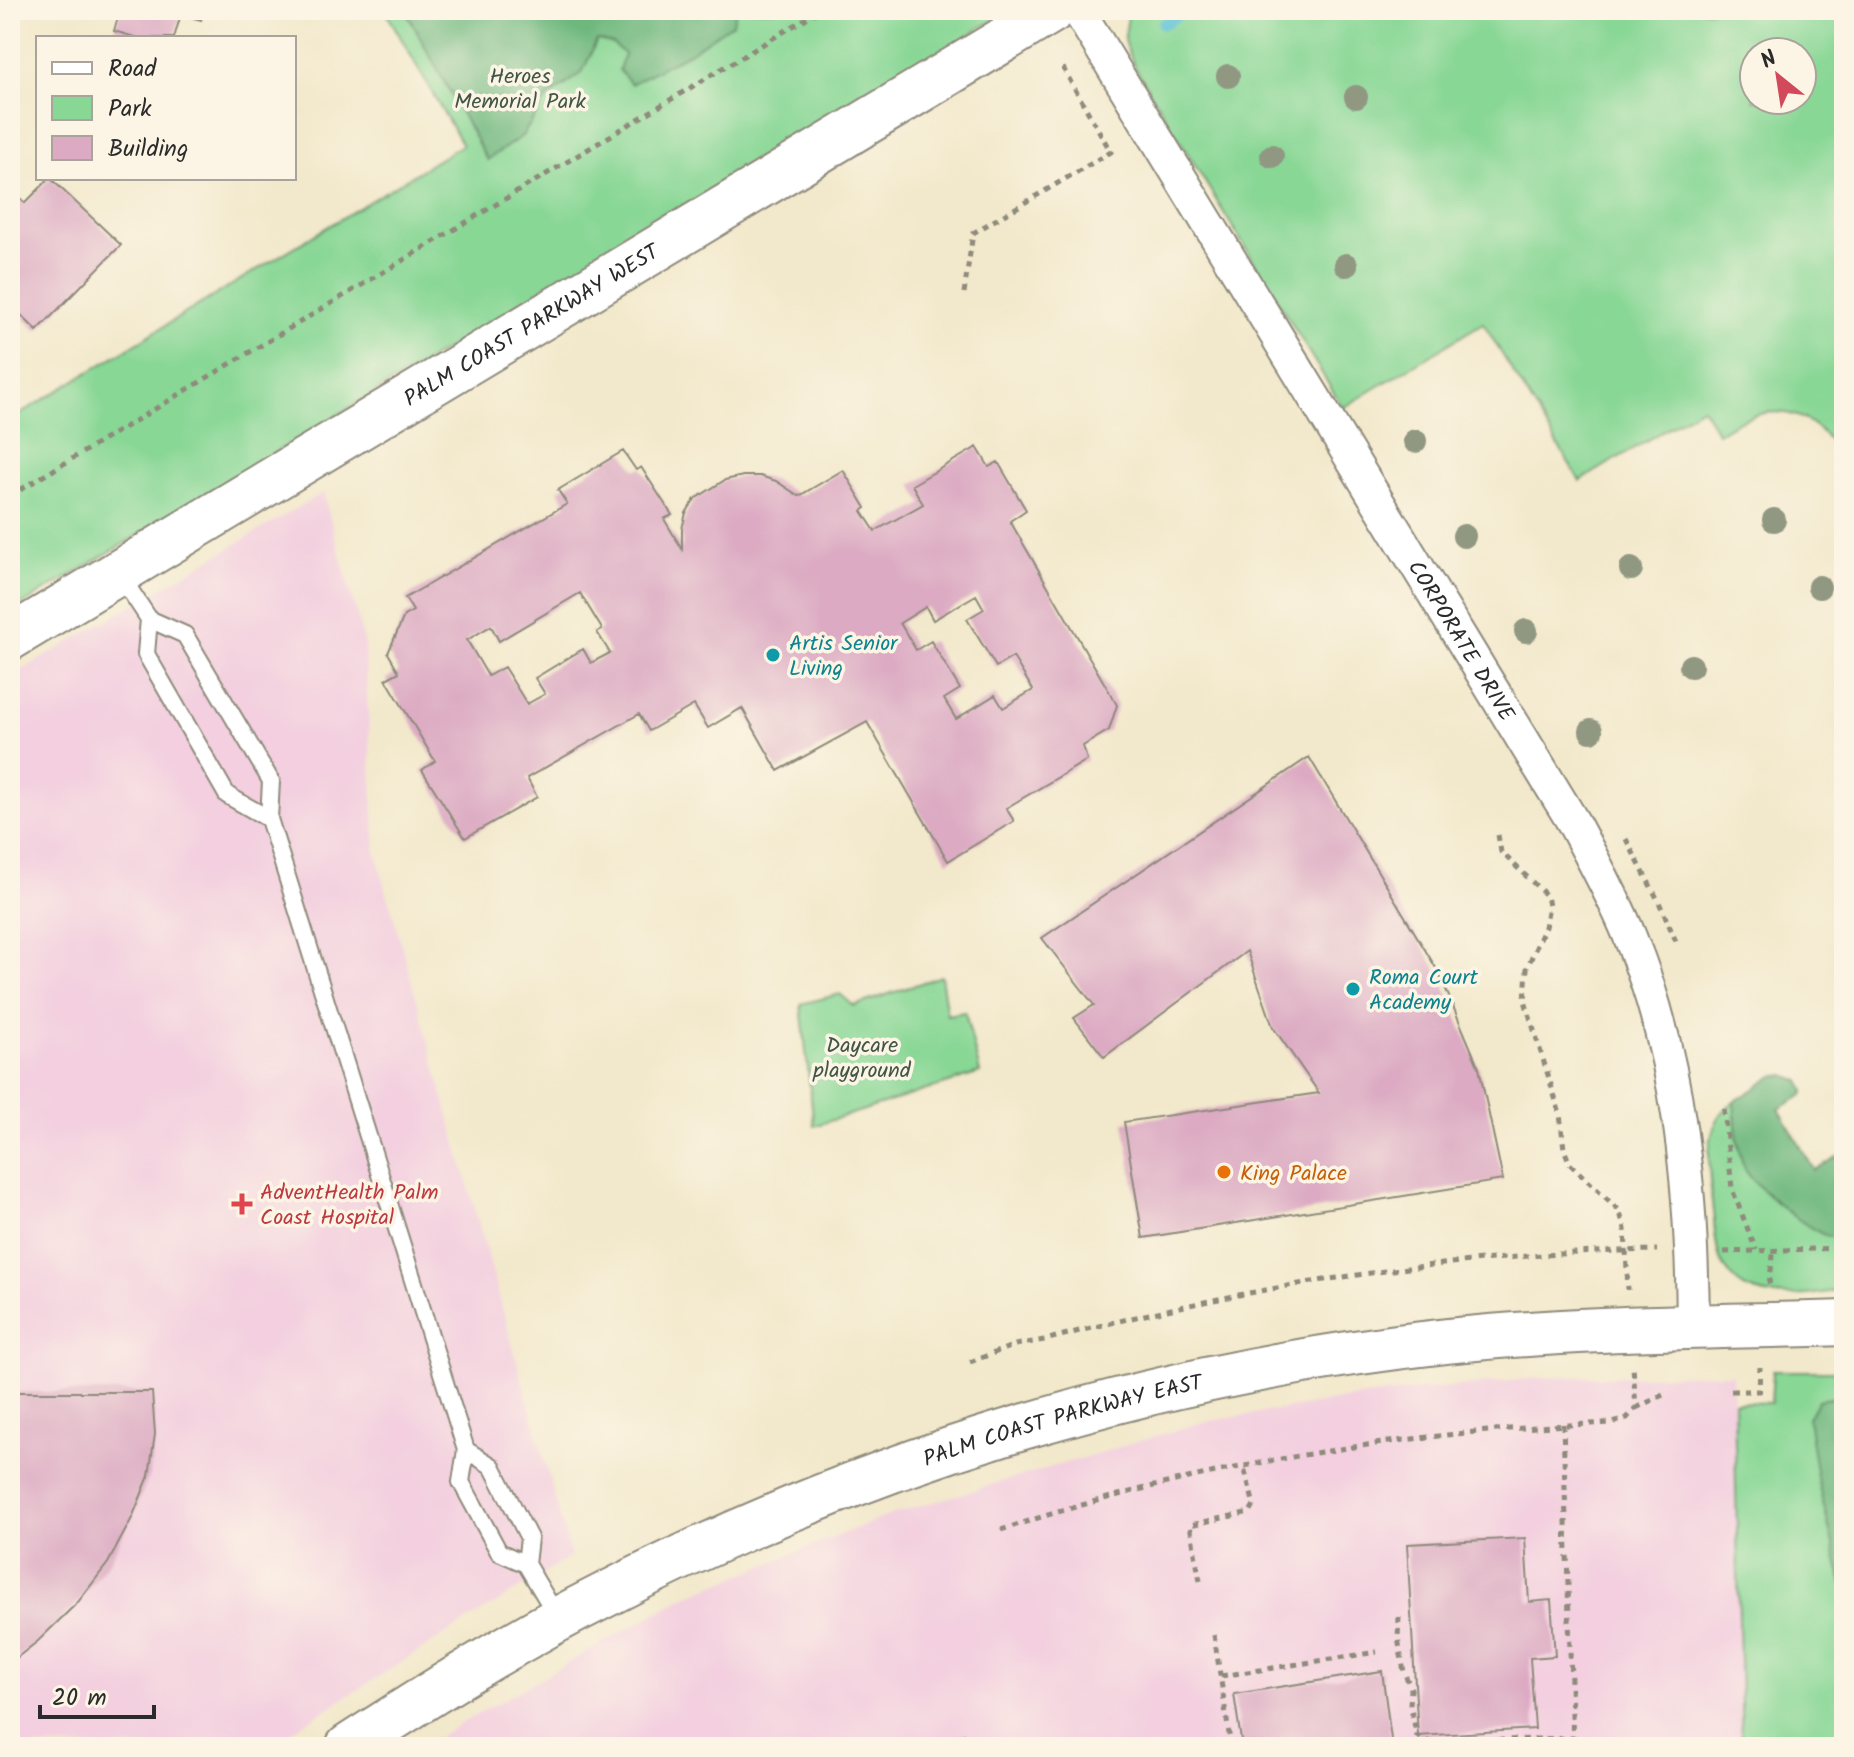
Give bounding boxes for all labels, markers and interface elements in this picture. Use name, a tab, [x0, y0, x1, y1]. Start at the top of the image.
legend	[36, 36, 296, 180]
north arrow	[1738, 36, 1818, 116]
text: N	[1754, 42, 1784, 79]
text: Road	[108, 50, 157, 89]
park label: Heroes Memorial Park	[454, 60, 587, 120]
text: Park	[108, 90, 152, 129]
text: Building	[108, 130, 188, 169]
street label: PALM COAST PARKWAY WEST	[398, 235, 669, 417]
street label: CORPORATE DRIVE	[1397, 554, 1523, 730]
place label: Artis Senior Living	[789, 627, 899, 687]
marker: Artis Senior Living	[764, 646, 782, 664]
place label: Roma Court Academy	[1369, 961, 1478, 1021]
marker: Roma Court Academy	[1344, 980, 1362, 998]
park label: Daycare playground	[812, 1029, 912, 1089]
place label: King Palace	[1240, 1157, 1347, 1192]
marker: King Palace	[1215, 1163, 1233, 1181]
place label: AdventHealth Palm Coast Hospital	[260, 1176, 438, 1236]
marker: AdventHealth Palm Coast Hospital	[231, 1193, 253, 1215]
street label: PALM COAST PARKWAY EAST	[919, 1366, 1208, 1478]
scale bar	[40, 1669, 154, 1719]
text: 20 m	[52, 1679, 107, 1718]

